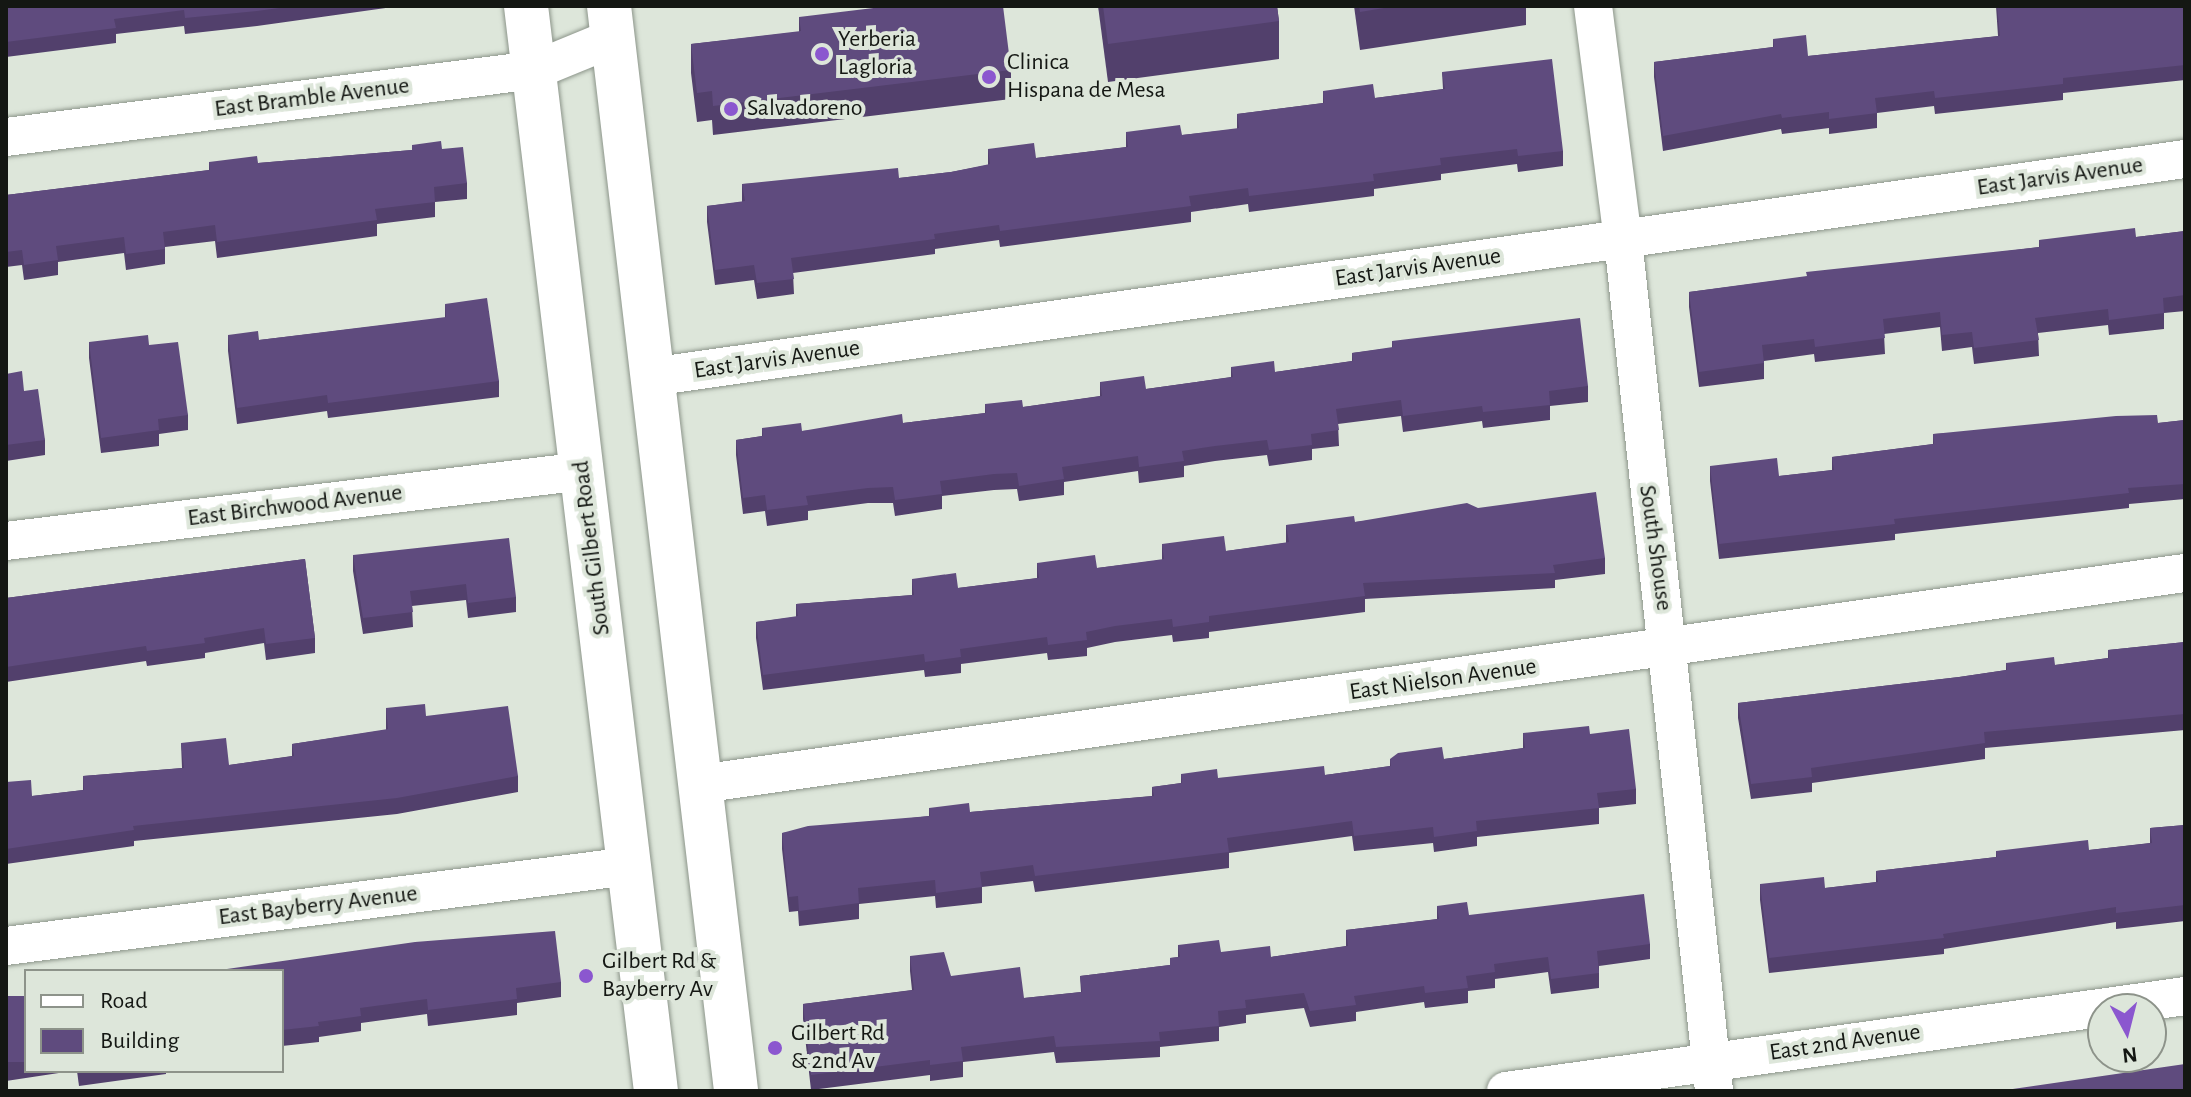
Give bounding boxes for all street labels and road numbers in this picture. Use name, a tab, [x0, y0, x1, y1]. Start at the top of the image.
street label: East Bramble Avenue	[213, 72, 411, 124]
street label: East Jarvis Avenue	[1975, 151, 2145, 203]
street label: East Jarvis Avenue	[1333, 242, 1503, 294]
street label: East Jarvis Avenue	[692, 334, 862, 386]
street label: South Gilbert Road	[567, 459, 617, 637]
street label: East Birchwood Avenue	[186, 479, 404, 533]
street label: South Shouse	[1632, 483, 1678, 613]
street label: East Nielson Avenue	[1348, 653, 1538, 707]
street label: East Bayberry Avenue	[217, 880, 419, 932]
street label: East 2nd Avenue	[1768, 1018, 1922, 1068]

